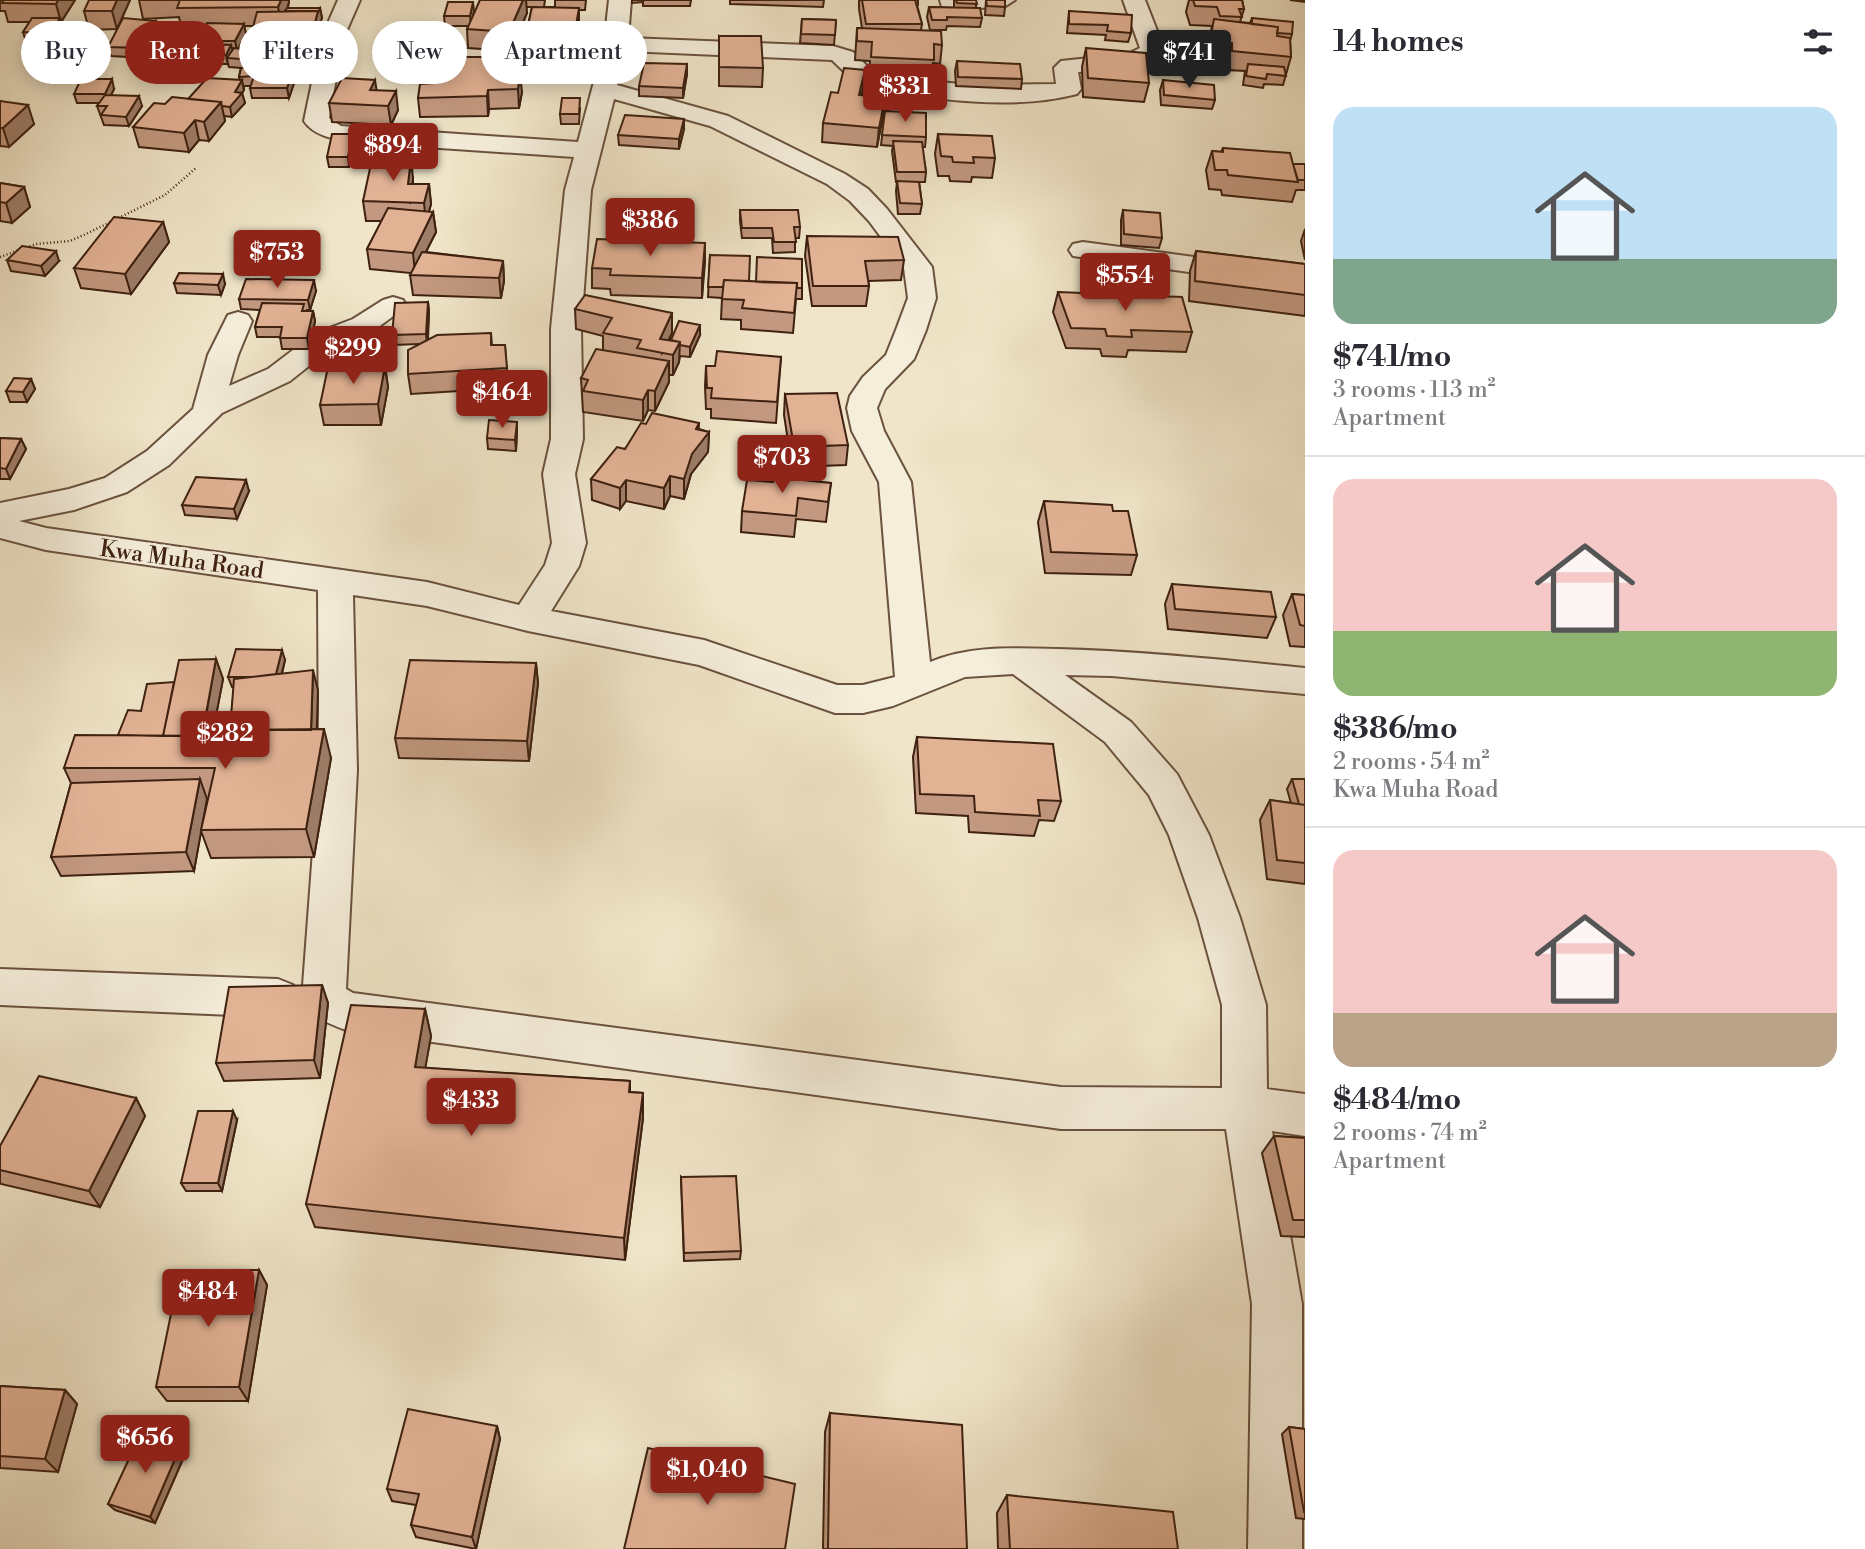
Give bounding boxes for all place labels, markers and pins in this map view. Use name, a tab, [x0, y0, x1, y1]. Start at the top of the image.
pin: $741	[1148, 31, 1230, 90]
pin: $331	[864, 64, 946, 124]
pin: $894	[352, 124, 434, 183]
pin: $386	[609, 198, 691, 258]
pin: $753	[236, 230, 318, 290]
pin: $554	[1084, 254, 1166, 313]
pin: $299	[312, 326, 394, 386]
pin: $464	[461, 370, 543, 430]
pin: $703	[741, 435, 823, 495]
pin: $282	[184, 712, 266, 771]
pin: $433	[430, 1078, 512, 1138]
pin: $484	[167, 1270, 249, 1329]
pin: $656	[104, 1416, 186, 1475]
pin: $1,040	[650, 1448, 764, 1507]

